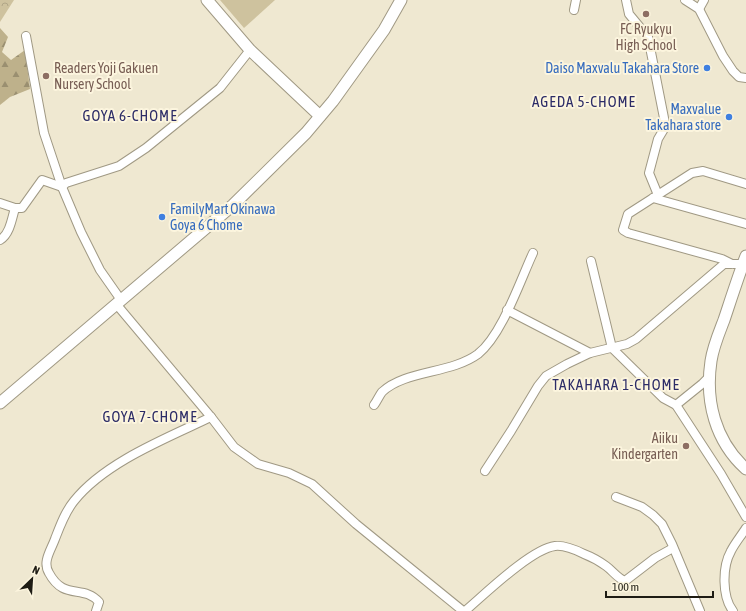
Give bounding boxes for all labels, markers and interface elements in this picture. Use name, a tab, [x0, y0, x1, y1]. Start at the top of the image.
marker: FC Ryukyu High School	[641, 9, 651, 19]
place label: FC Ryukyu High School	[616, 21, 677, 53]
place label: Readers Yoji Gakuen Nursery School	[54, 60, 158, 92]
place label: Daiso Maxvalu Takahara Store	[545, 60, 699, 76]
marker: Daiso Maxvalu Takahara Store	[702, 63, 712, 73]
marker: Readers Yoji Gakuen Nursery School	[41, 71, 51, 81]
district label: AGEDA 5-CHOME	[532, 93, 636, 110]
place label: Maxvalue Takahara store	[645, 101, 721, 133]
district label: GOYA 6-CHOME	[82, 107, 178, 124]
marker: Maxvalue Takahara store	[724, 112, 734, 122]
place label: FamilyMart Okinawa Goya 6 Chome	[170, 201, 276, 233]
marker: FamilyMart Okinawa Goya 6 Chome	[157, 212, 167, 222]
district label: TAKAHARA 1-CHOME	[552, 376, 680, 393]
district label: GOYA 7-CHOME	[102, 408, 198, 425]
place label: Aiiku Kindergarten	[611, 430, 678, 462]
marker: Aiiku Kindergarten	[681, 441, 691, 451]
north arrow	[12, 559, 52, 599]
text: N	[31, 563, 42, 577]
scale bar	[606, 573, 713, 599]
text: 100 m	[612, 580, 639, 594]

